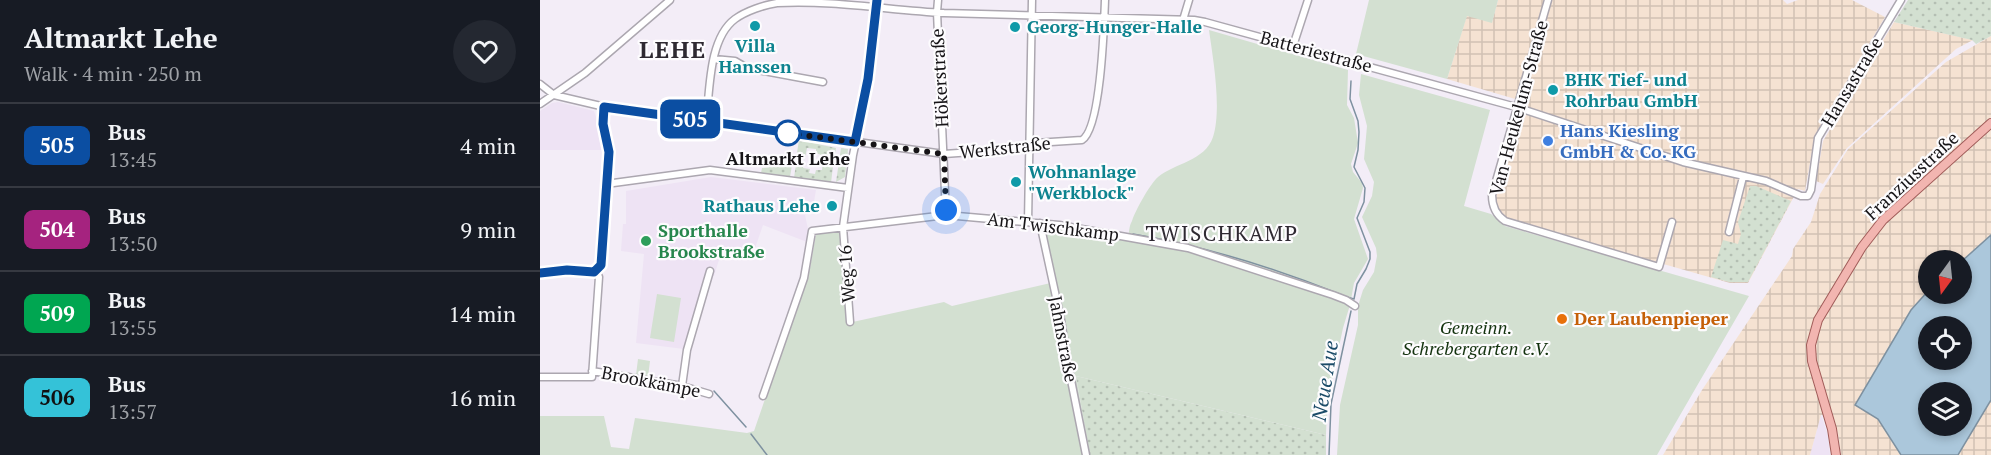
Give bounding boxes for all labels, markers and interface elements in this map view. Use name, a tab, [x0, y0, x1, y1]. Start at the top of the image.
place label: Georg-Hunger-Halle	[1027, 14, 1202, 38]
street label: Van-Heukelum-Straße	[1483, 17, 1553, 198]
text: Altmarkt Lehe	[24, 19, 218, 56]
marker: Villa Hanssen	[748, 19, 762, 33]
button: heart	[453, 20, 516, 83]
marker: Georg-Hunger-Halle	[1008, 20, 1022, 34]
street label: Batteriestraße	[1258, 25, 1375, 78]
street label: Hökerstraße	[924, 28, 954, 128]
street label: Hansastraße	[1815, 32, 1887, 131]
district label: LEHE	[639, 33, 707, 65]
place label: Villa Hanssen	[719, 33, 792, 78]
text: Walk · 4 min · 250 m	[24, 60, 202, 87]
place label: BHK Tief- und Rohrbau GmbH	[1565, 67, 1698, 112]
marker: BHK Tief- und Rohrbau GmbH	[1546, 83, 1560, 97]
line badge: 505	[656, 100, 724, 138]
text: 505	[672, 105, 708, 133]
text: Bus	[108, 117, 146, 146]
place label: Hans Kiesling GmbH & Co. KG	[1560, 118, 1696, 163]
marker: Altmarkt Lehe	[775, 120, 801, 146]
street label: Franziusstraße	[1859, 126, 1963, 225]
street label: Werkstraße	[958, 130, 1052, 164]
text: 505	[39, 131, 75, 159]
text: 4 min	[460, 131, 516, 160]
marker: Hans Kiesling GmbH & Co. KG	[1541, 134, 1555, 148]
text: 13:45	[108, 146, 157, 173]
place label: Altmarkt Lehe	[726, 146, 851, 170]
place label: Wohnanlage "Werkblock"	[1028, 159, 1137, 204]
marker: Wohnanlage "Werkblock"	[1009, 175, 1023, 189]
place label: Rathaus Lehe	[703, 193, 820, 217]
your location	[931, 195, 961, 225]
marker: Rathaus Lehe	[825, 199, 839, 213]
text: Bus	[108, 201, 146, 230]
street label: Am Twischkamp	[986, 206, 1120, 246]
text: 504	[39, 215, 75, 243]
text: 9 min	[460, 215, 516, 244]
place label: Sporthalle Brookstraße	[658, 218, 765, 263]
district label: TWISCHKAMP	[1145, 219, 1299, 247]
text: 13:50	[108, 230, 157, 257]
marker: Sporthalle Brookstraße	[639, 234, 653, 248]
street label: Weg 16	[832, 244, 860, 304]
north arrow	[1918, 250, 1972, 304]
map controls	[1918, 250, 1972, 436]
text: Bus	[108, 285, 146, 314]
street label: Jahnstraße	[1044, 294, 1084, 384]
text: 509	[39, 299, 75, 327]
text: 14 min	[449, 299, 516, 328]
place label: Der Laubenpieper	[1574, 306, 1728, 330]
marker: Der Laubenpieper	[1555, 312, 1569, 326]
text: 13:55	[108, 314, 157, 341]
park label: Gemeinn. Schrebergarten e.V.	[1402, 315, 1550, 360]
button: locate	[1918, 316, 1972, 370]
water label: Neue Aue	[1305, 339, 1344, 424]
street label: Brookkämpe	[600, 360, 703, 402]
text: Bus	[108, 369, 146, 398]
button: layers	[1918, 382, 1972, 436]
text: 506	[39, 383, 75, 411]
text: 16 min	[449, 383, 516, 412]
text: 13:57	[108, 398, 157, 425]

